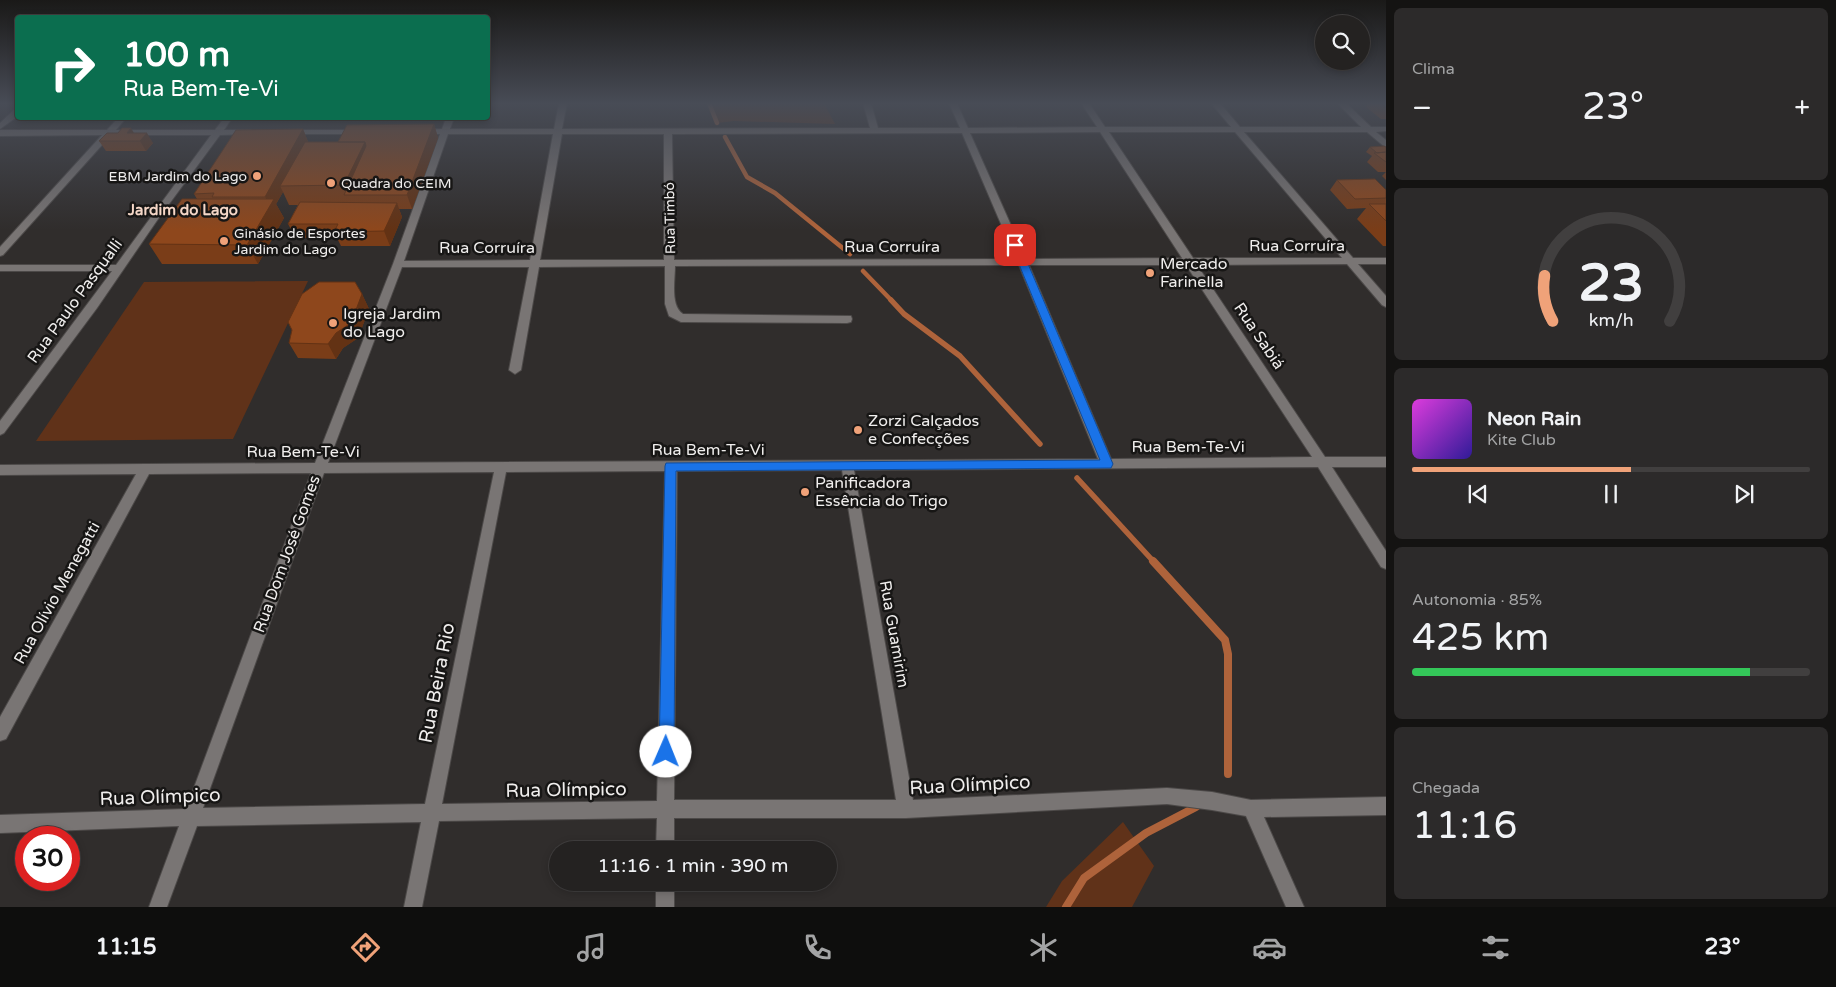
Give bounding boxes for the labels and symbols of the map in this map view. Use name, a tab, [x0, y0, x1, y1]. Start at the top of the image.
place label: EBM Jardim do Lago	[109, 168, 247, 185]
marker: EBM Jardim do Lago	[251, 170, 263, 182]
place label: Quadra do CEIM	[341, 175, 452, 192]
marker: Quadra do CEIM	[325, 177, 337, 189]
street label: Rua Timbó	[661, 182, 679, 254]
district label: Jardim do Lago	[127, 201, 238, 220]
pin	[994, 224, 1036, 266]
place label: Ginásio de Esportes Jardim do Lago	[234, 225, 366, 258]
street label: Rua Paulo Pasqualli	[23, 235, 127, 367]
marker: Ginásio de Esportes Jardim do Lago	[218, 235, 230, 247]
street label: Rua Corruíra	[1249, 236, 1345, 256]
street label: Rua Corruíra	[844, 237, 940, 257]
street label: Rua Corruíra	[439, 238, 535, 258]
place label: Mercado Farinella	[1160, 254, 1228, 292]
marker: Mercado Farinella	[1144, 267, 1156, 279]
street label: Rua Sabiá	[1229, 299, 1289, 373]
place label: Igreja Jardim do Lago	[343, 304, 441, 342]
marker: Igreja Jardim do Lago	[327, 317, 339, 329]
place label: Zorzi Calçados e Confecções	[868, 411, 979, 449]
marker: Zorzi Calçados e Confecções	[852, 424, 864, 436]
street label: Rua Bem-Te-Vi	[1131, 437, 1245, 457]
street label: Rua Bem-Te-Vi	[651, 440, 765, 460]
street label: Rua Bem-Te-Vi	[246, 442, 360, 462]
street label: Rua Dom José Gomes	[249, 473, 325, 635]
place label: Panificadora Essência do Trigo	[815, 473, 948, 511]
marker: Panificadora Essência do Trigo	[799, 486, 811, 498]
street label: Rua Olívio Menegatti	[10, 518, 104, 668]
street label: Rua Guamirim	[875, 579, 913, 689]
street label: Rua Beira Rio	[415, 621, 459, 745]
position arrow	[639, 725, 691, 777]
street label: Rua Olímpico	[909, 771, 1031, 799]
street label: Rua Olímpico	[505, 778, 627, 802]
street label: Rua Olímpico	[99, 784, 221, 810]
speed limit sign: 30	[15, 826, 80, 891]

